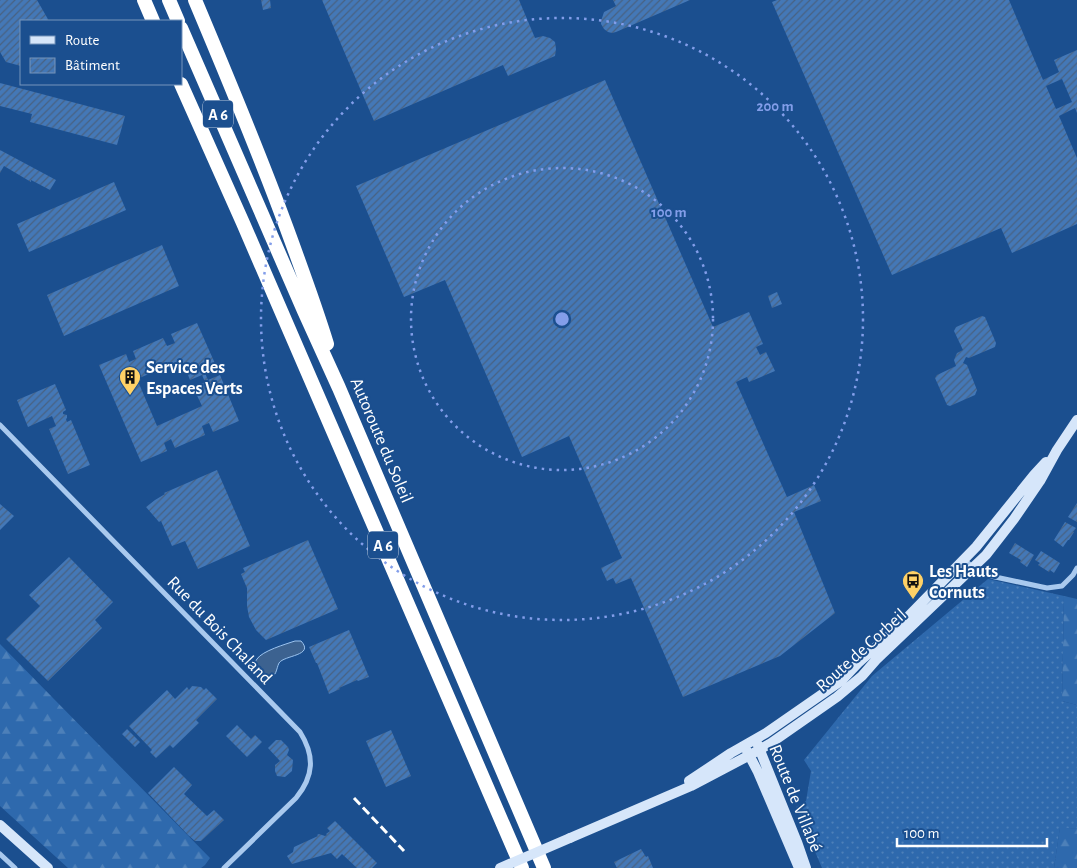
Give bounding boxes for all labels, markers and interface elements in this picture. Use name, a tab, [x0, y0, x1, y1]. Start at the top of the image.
legend	[20, 20, 182, 85]
text: Route	[65, 33, 99, 48]
text: Bâtiment	[65, 58, 120, 73]
text: 200 m	[756, 99, 794, 114]
road number: A 6	[203, 100, 233, 128]
text: 100 m	[651, 205, 687, 220]
centre of rings	[553, 310, 571, 328]
place label: Service des Espaces Verts	[146, 359, 243, 398]
building icon: Service des Espaces Verts	[118, 365, 142, 396]
street label: Autoroute du Soleil	[347, 375, 416, 506]
road number: A 6	[368, 532, 398, 558]
place label: Les Hauts Cornuts	[929, 563, 998, 602]
bus stop icon: Les Hauts Cornuts	[901, 569, 925, 600]
street label: Rue du Bois Chaland	[163, 573, 275, 688]
street label: Route de Corbeil	[813, 606, 910, 696]
street label: Route de Villabé	[765, 742, 825, 855]
scale bar	[897, 816, 1047, 848]
text: 100 m	[904, 826, 939, 841]

